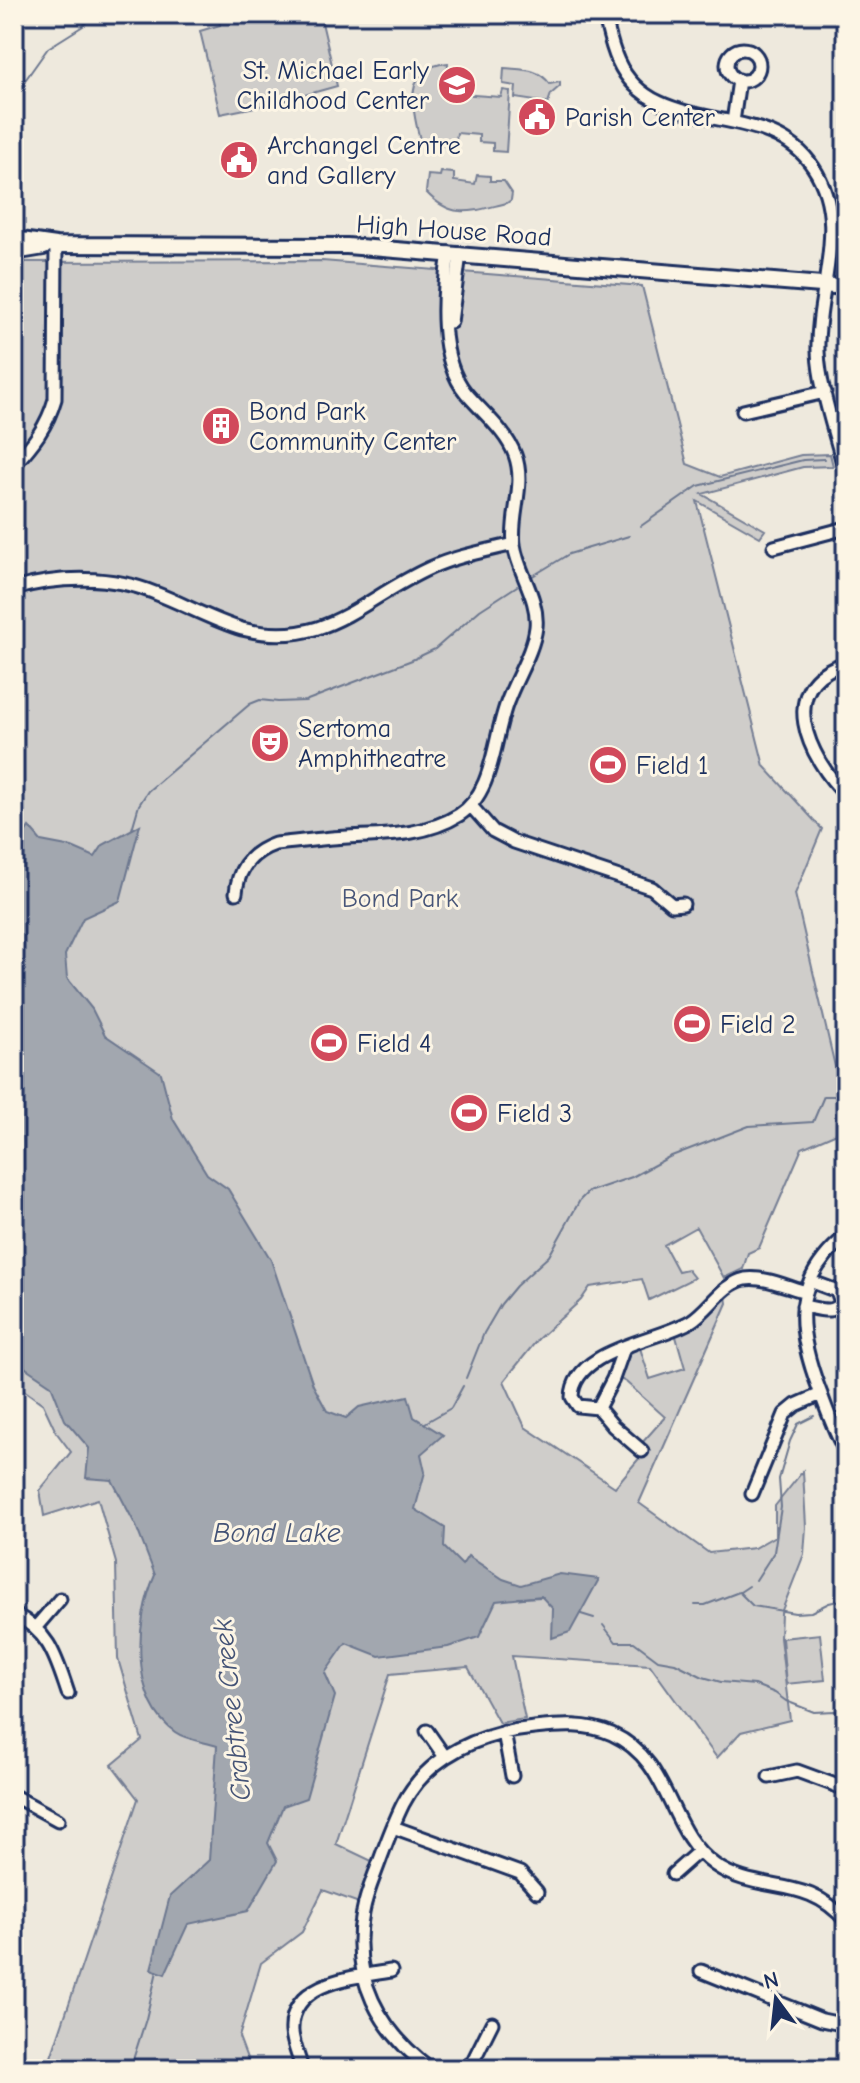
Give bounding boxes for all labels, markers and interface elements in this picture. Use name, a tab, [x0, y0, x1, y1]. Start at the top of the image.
place label: St. Michael Early Childhood Center	[236, 56, 430, 116]
school or university icon: St. Michael Early Childhood Center	[436, 64, 478, 106]
public building icon: Parish Center	[516, 96, 558, 138]
place label: Parish Center	[565, 103, 716, 133]
place label: Archangel Centre and Gallery	[267, 131, 461, 191]
public building icon: Archangel Centre and Gallery	[218, 139, 260, 181]
street label: High House Road	[355, 209, 553, 253]
place label: Bond Park Community Center	[249, 397, 457, 457]
building icon: Bond Park Community Center	[200, 405, 242, 447]
place label: Sertoma Amphitheatre	[298, 714, 446, 774]
theatre icon: Sertoma Amphitheatre	[249, 722, 291, 764]
sports icon: Field 1	[587, 744, 629, 786]
place label: Field 1	[636, 751, 708, 781]
park label: Bond Park	[342, 884, 459, 914]
sports icon: Field 2	[671, 1003, 713, 1045]
place label: Field 2	[720, 1010, 796, 1040]
sports icon: Field 4	[308, 1022, 350, 1064]
place label: Field 4	[357, 1029, 432, 1059]
sports icon: Field 3	[448, 1092, 490, 1134]
place label: Field 3	[497, 1099, 572, 1129]
water label: Bond Lake	[213, 1517, 341, 1549]
water label: Crabtree Creek	[206, 1617, 257, 1802]
north arrow	[736, 1959, 816, 2039]
text: N	[761, 1966, 781, 1995]

